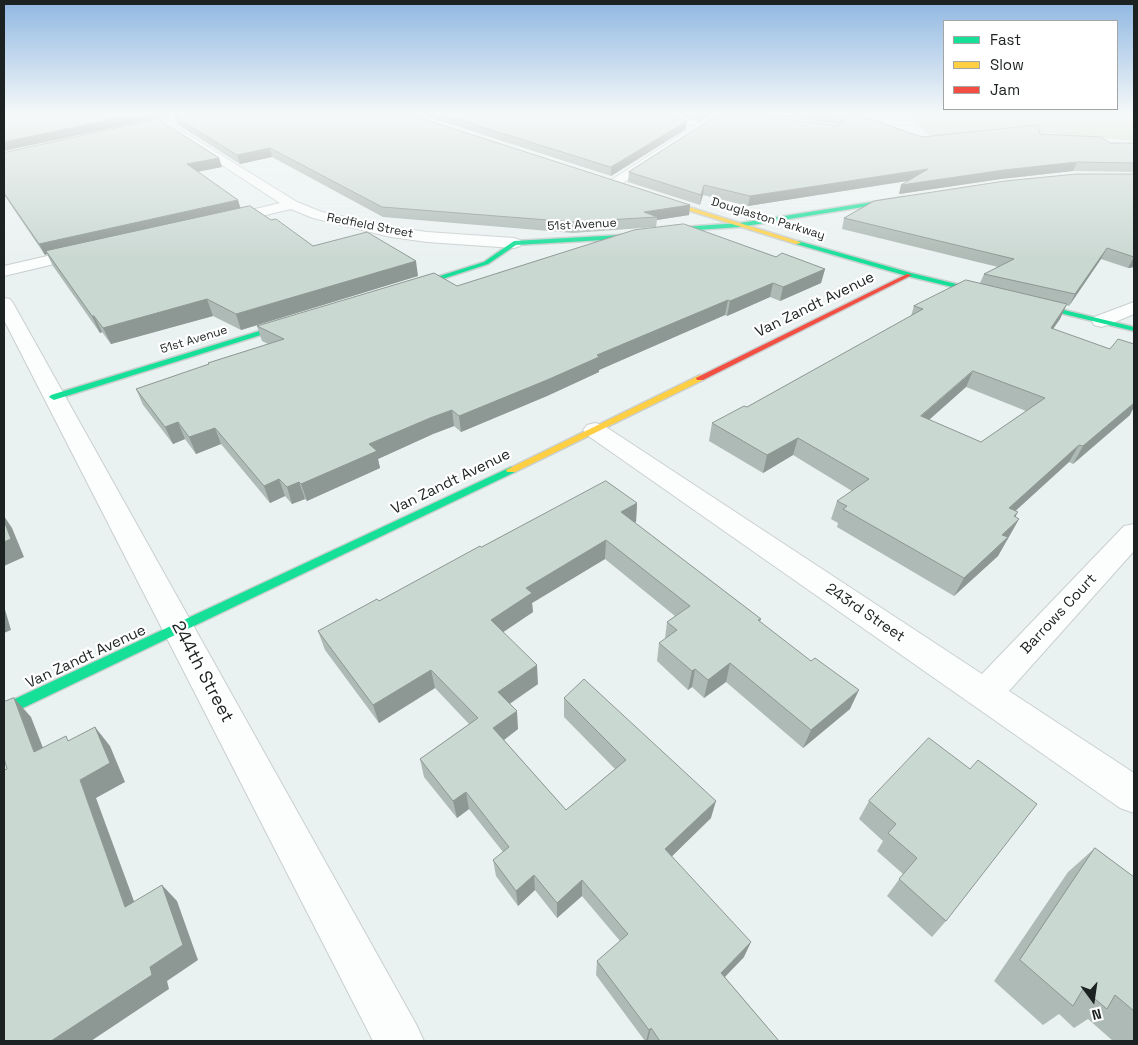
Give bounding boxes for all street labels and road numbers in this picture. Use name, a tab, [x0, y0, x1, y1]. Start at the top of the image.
street label: Douglaston Parkway	[709, 195, 827, 243]
street label: Redfield Street	[325, 211, 415, 241]
street label: 51st Avenue	[547, 216, 617, 234]
street label: Van Zandt Avenue	[753, 268, 877, 342]
street label: 51st Avenue	[159, 323, 229, 357]
street label: Van Zandt Avenue	[389, 445, 513, 519]
street label: Barrows Court	[1017, 570, 1101, 658]
street label: 243rd Street	[822, 580, 908, 646]
street label: 244th Street	[166, 618, 238, 726]
street label: Van Zandt Avenue	[23, 621, 149, 693]

